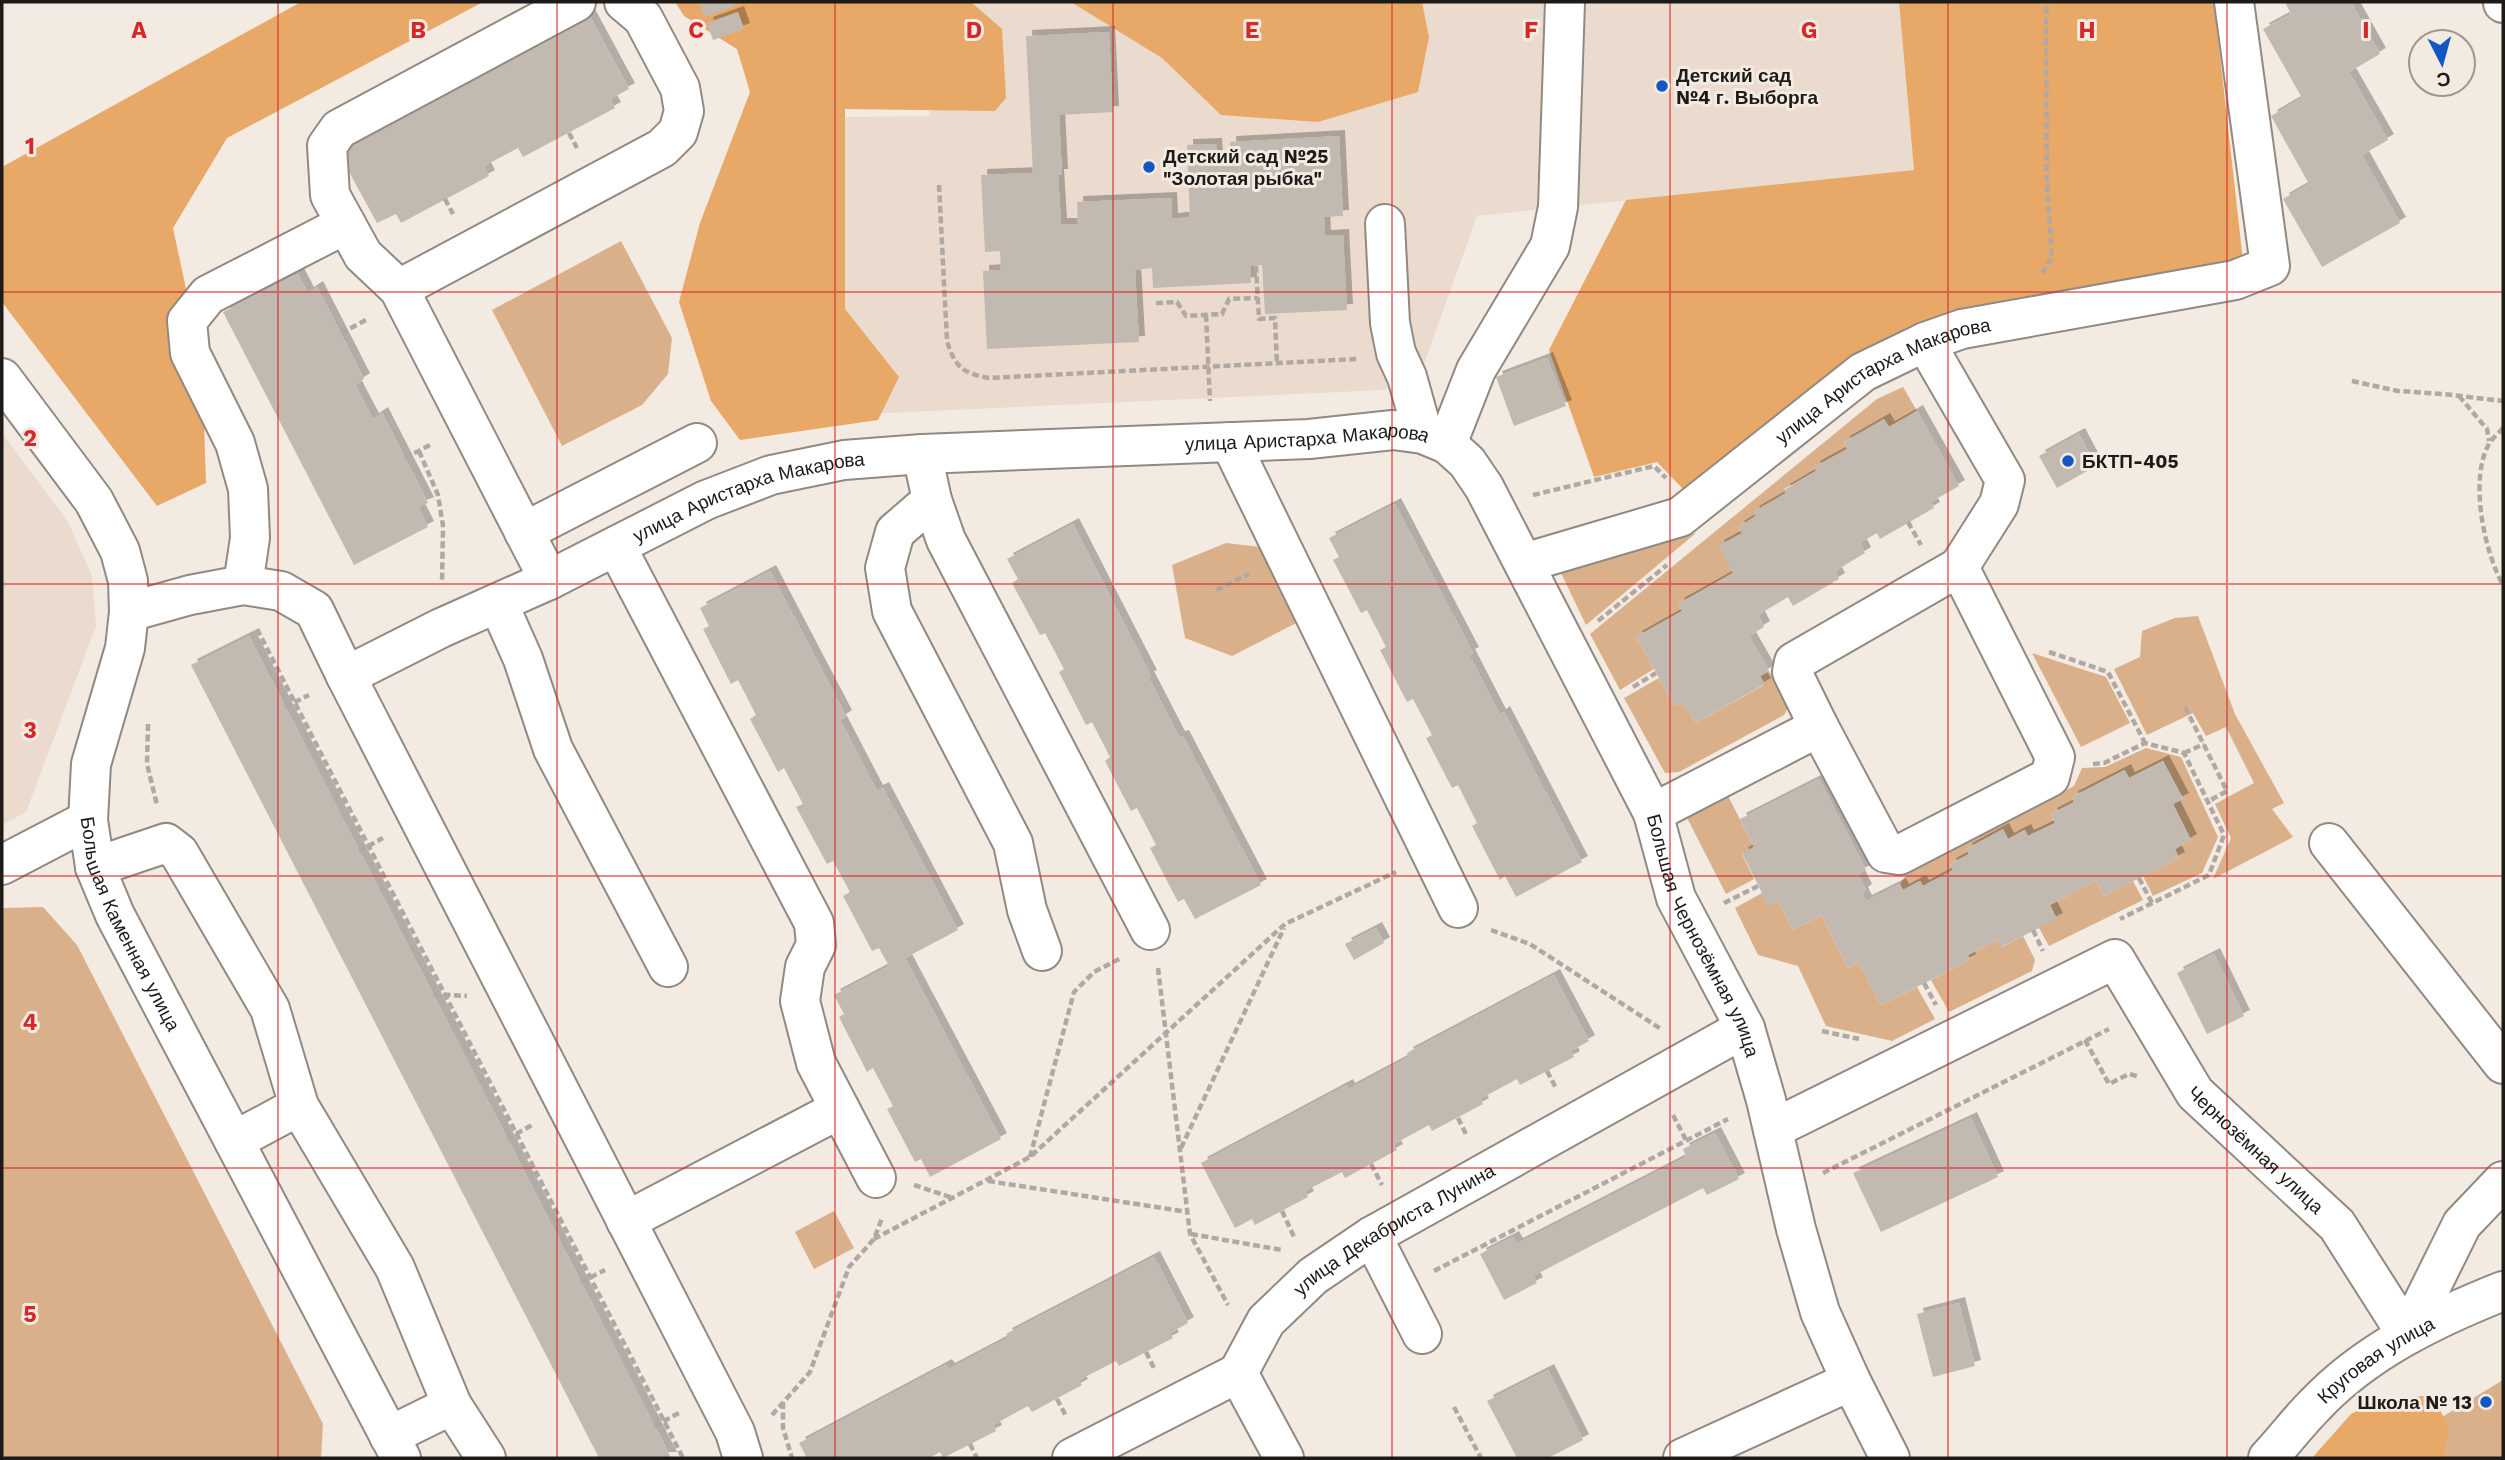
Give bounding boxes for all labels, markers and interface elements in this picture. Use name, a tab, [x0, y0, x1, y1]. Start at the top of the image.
text: A	[131, 17, 147, 44]
text: B	[410, 17, 426, 44]
text: C	[688, 17, 704, 44]
text: D	[966, 17, 982, 44]
text: E	[1245, 17, 1259, 44]
text: F	[1524, 17, 1538, 44]
text: G	[1801, 17, 1817, 44]
text: H	[2078, 17, 2096, 44]
text: I	[2362, 17, 2370, 44]
north arrow	[2407, 28, 2477, 98]
place label: Детский сад №4 г. Выборга	[1676, 64, 1818, 109]
text: С	[2435, 67, 2452, 92]
marker: Детский сад №4 г. Выборга	[1654, 78, 1670, 94]
text: 1	[25, 133, 35, 160]
place label: Детский сад №25 "Золотая рыбка"	[1163, 145, 1328, 190]
marker: Детский сад №25 "Золотая рыбка"	[1141, 159, 1157, 175]
street label: улица Аристарха Макарова	[1771, 313, 1993, 449]
street label: улица Аристарха Макарова	[1184, 418, 1434, 455]
text: 2	[23, 425, 37, 452]
street label: улица Аристарха Макарова	[629, 447, 866, 547]
place label: БКТП-405	[2082, 450, 2179, 473]
marker: БКТП-405	[2060, 453, 2076, 469]
text: 3	[23, 717, 37, 744]
street label: Большая Чернозёмная улица	[1642, 811, 1764, 1060]
street label: Большая Каменная улица	[76, 815, 186, 1035]
text: 4	[23, 1009, 38, 1036]
street label: Чернозёмная улица	[2183, 1081, 2329, 1219]
street label: улица Декабриста Лунина	[1288, 1158, 1499, 1300]
text: 5	[23, 1301, 37, 1328]
street label: Круговая улица	[2312, 1311, 2438, 1408]
place label: Школа № 13	[2358, 1391, 2472, 1414]
marker: Школа № 13	[2478, 1394, 2494, 1410]

